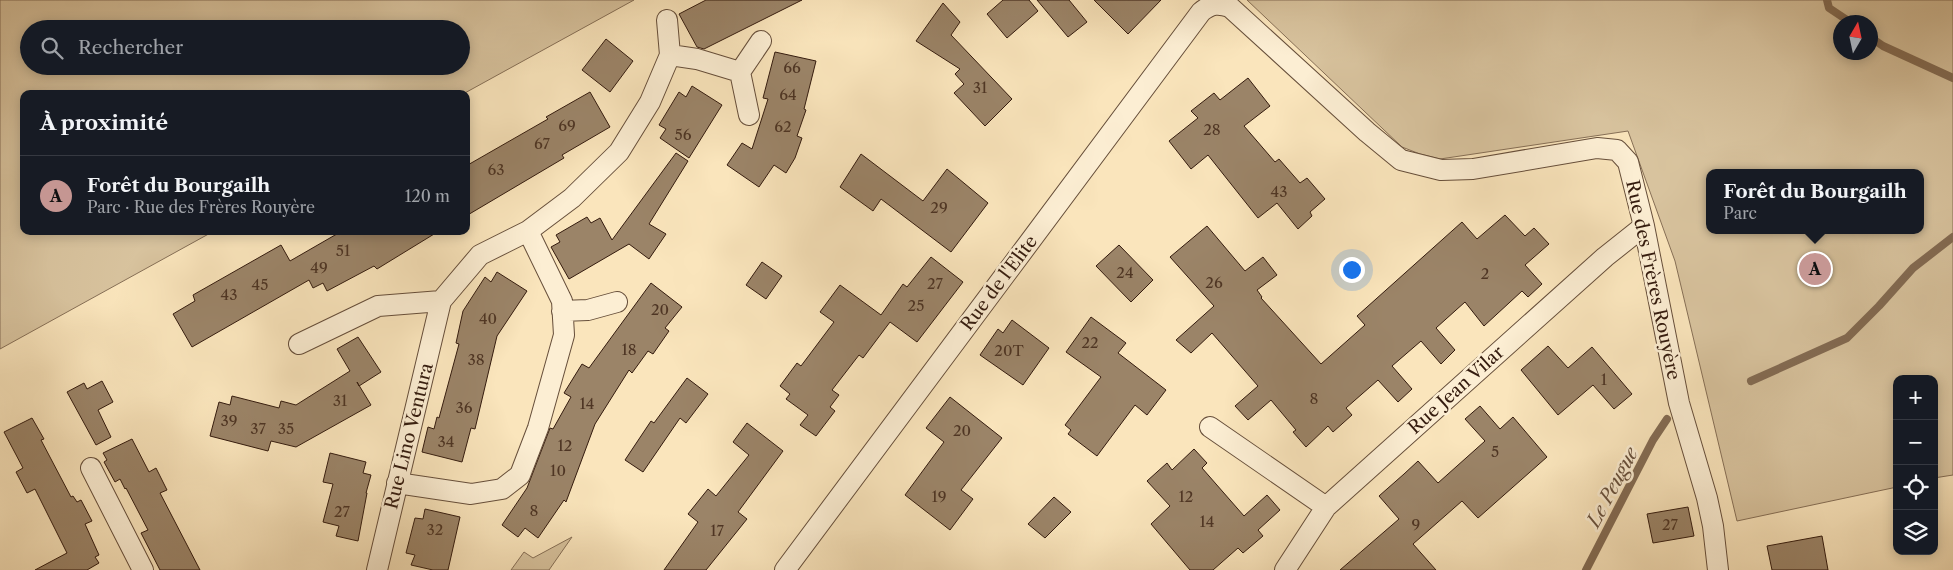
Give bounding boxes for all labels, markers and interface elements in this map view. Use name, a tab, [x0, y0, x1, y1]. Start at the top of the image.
north arrow	[1833, 15, 1878, 60]
search box	[20, 20, 470, 75]
icon: search	[38, 34, 66, 62]
text: Rechercher	[78, 36, 183, 59]
house number: 66	[783, 58, 801, 77]
house number: 31	[973, 78, 988, 97]
house number: 64	[779, 85, 797, 104]
text: À proximité	[40, 110, 168, 135]
house number: 69	[558, 116, 576, 135]
house number: 62	[774, 117, 792, 136]
house number: 28	[1203, 120, 1221, 139]
house number: 56	[675, 125, 692, 144]
house number: 67	[534, 134, 551, 153]
house number: 63	[487, 160, 505, 179]
popup	[1706, 169, 1924, 234]
text: Forêt du Bourgailh	[87, 174, 270, 197]
street label: Rue des Frères Rouyère	[1621, 178, 1685, 382]
text: Forêt du Bourgailh	[1723, 180, 1907, 203]
house number: 43	[1271, 182, 1287, 201]
text: A	[50, 186, 62, 206]
text: 120 m	[405, 186, 450, 206]
text: Parc · Rue des Frères Rouyère	[87, 197, 315, 217]
house number: 29	[930, 198, 948, 217]
text: Parc	[1723, 203, 1757, 223]
street label: Rue de l'Elite	[956, 231, 1042, 335]
house number: 51	[336, 241, 351, 260]
pin: A	[1799, 250, 1831, 288]
your location	[1339, 257, 1365, 283]
house number: 49	[310, 258, 328, 277]
house number: 24	[1116, 263, 1134, 282]
house number: 2	[1481, 264, 1489, 283]
house number: 26	[1205, 273, 1223, 292]
house number: 27	[927, 274, 944, 293]
house number: 45	[252, 275, 268, 294]
house number: 43	[221, 285, 237, 304]
house number: 25	[908, 296, 924, 315]
house number: 20	[651, 300, 669, 319]
house number: 40	[479, 309, 497, 328]
house number: 22	[1081, 333, 1099, 352]
house number: 18	[621, 340, 637, 359]
house number: 20T	[994, 341, 1024, 360]
street label: Rue Jean Vilar	[1404, 341, 1509, 439]
house number: 38	[467, 350, 485, 369]
street label: Rue Lino Ventura	[380, 360, 438, 511]
house number: 1	[1601, 370, 1608, 389]
map controls	[1893, 375, 1938, 555]
button: +	[1893, 375, 1938, 420]
house number: 8	[1310, 389, 1319, 408]
house number: 31	[333, 391, 348, 410]
house number: 14	[580, 394, 594, 413]
house number: 36	[455, 398, 473, 417]
house number: 39	[220, 411, 238, 430]
house number: 37	[250, 419, 266, 438]
house number: 35	[278, 419, 294, 438]
button: −	[1893, 420, 1938, 465]
house number: 20	[953, 421, 971, 440]
house number: 34	[438, 432, 454, 451]
house number: 12	[558, 436, 572, 455]
house number: 5	[1491, 442, 1499, 461]
water label: Le Peugue	[1581, 443, 1643, 533]
house number: 10	[550, 461, 566, 480]
button: locate	[1893, 465, 1938, 510]
house number: 19	[931, 487, 947, 506]
house number: 12	[1179, 487, 1193, 506]
house number: 8	[530, 501, 539, 520]
house number: 27	[334, 502, 351, 521]
button: layers	[1893, 510, 1938, 555]
house number: 14	[1200, 512, 1214, 531]
house number: 9	[1412, 515, 1420, 534]
house number: 27	[1662, 515, 1679, 534]
house number: 32	[427, 520, 443, 539]
house number: 17	[710, 521, 724, 540]

